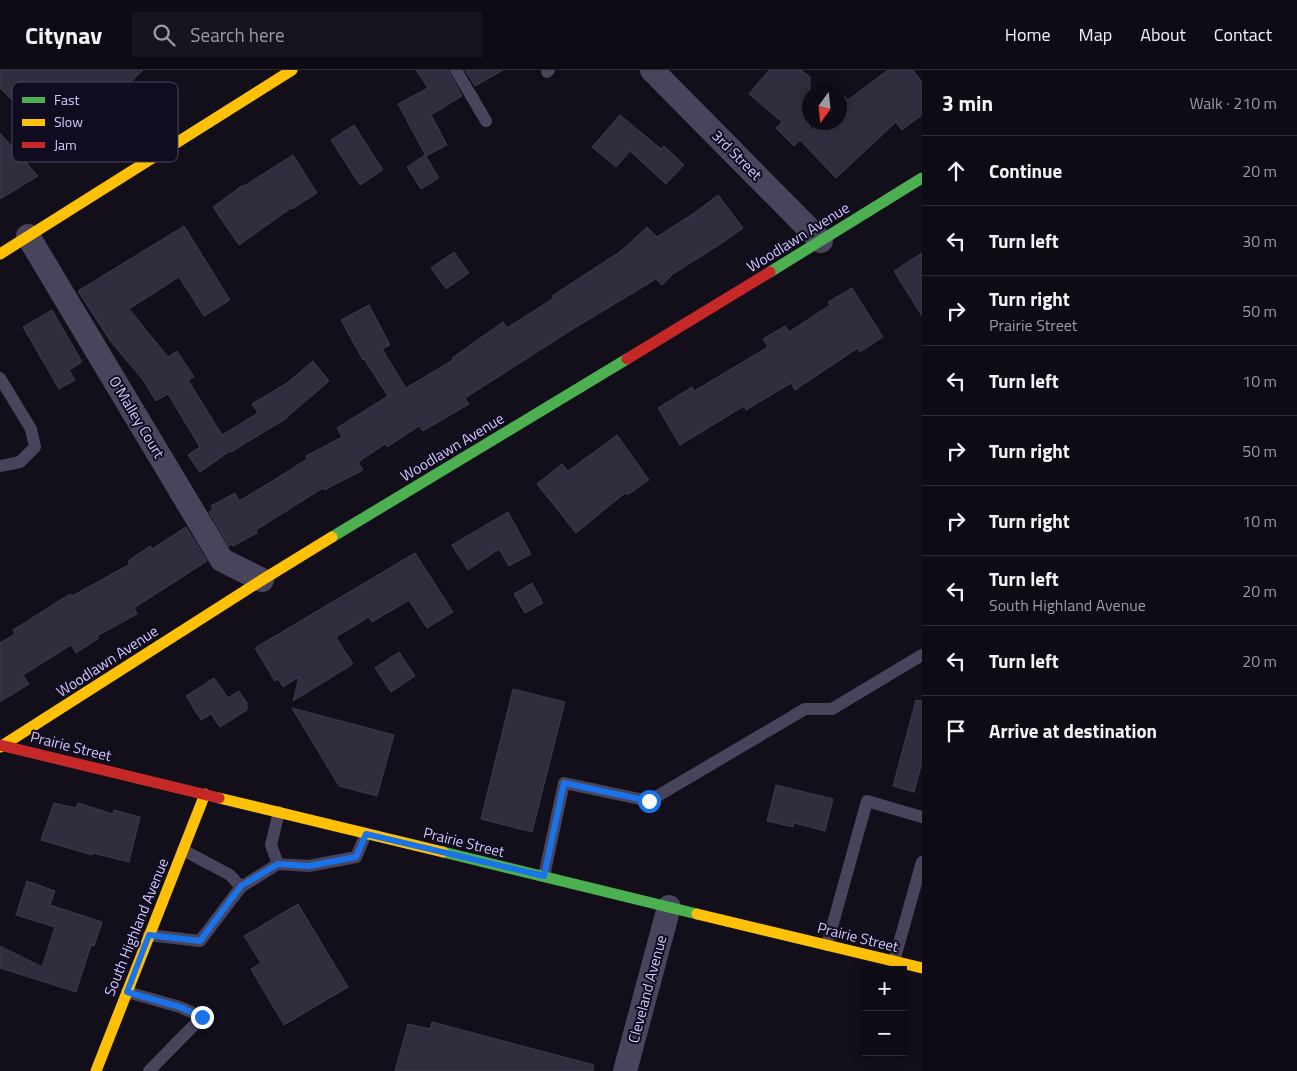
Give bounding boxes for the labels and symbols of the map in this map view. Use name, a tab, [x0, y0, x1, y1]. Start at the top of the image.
legend	[12, 82, 178, 162]
north arrow	[802, 85, 847, 130]
text: Fast	[54, 89, 79, 110]
text: Slow	[54, 111, 83, 132]
street label: 3rd Street	[706, 124, 768, 186]
text: Jam	[54, 134, 77, 155]
street label: Woodlawn Avenue	[742, 196, 854, 278]
street label: O'Malley Court	[103, 371, 171, 463]
street label: Woodlawn Avenue	[396, 407, 508, 487]
street label: Woodlawn Avenue	[51, 619, 163, 703]
street label: Prairie Street	[28, 725, 115, 767]
route start	[638, 790, 661, 813]
street label: Prairie Street	[421, 821, 508, 863]
street label: South Highland Avenue	[98, 855, 174, 999]
street label: Prairie Street	[815, 916, 902, 958]
street label: Cleveland Avenue	[622, 932, 672, 1046]
route end	[191, 1006, 214, 1029]

